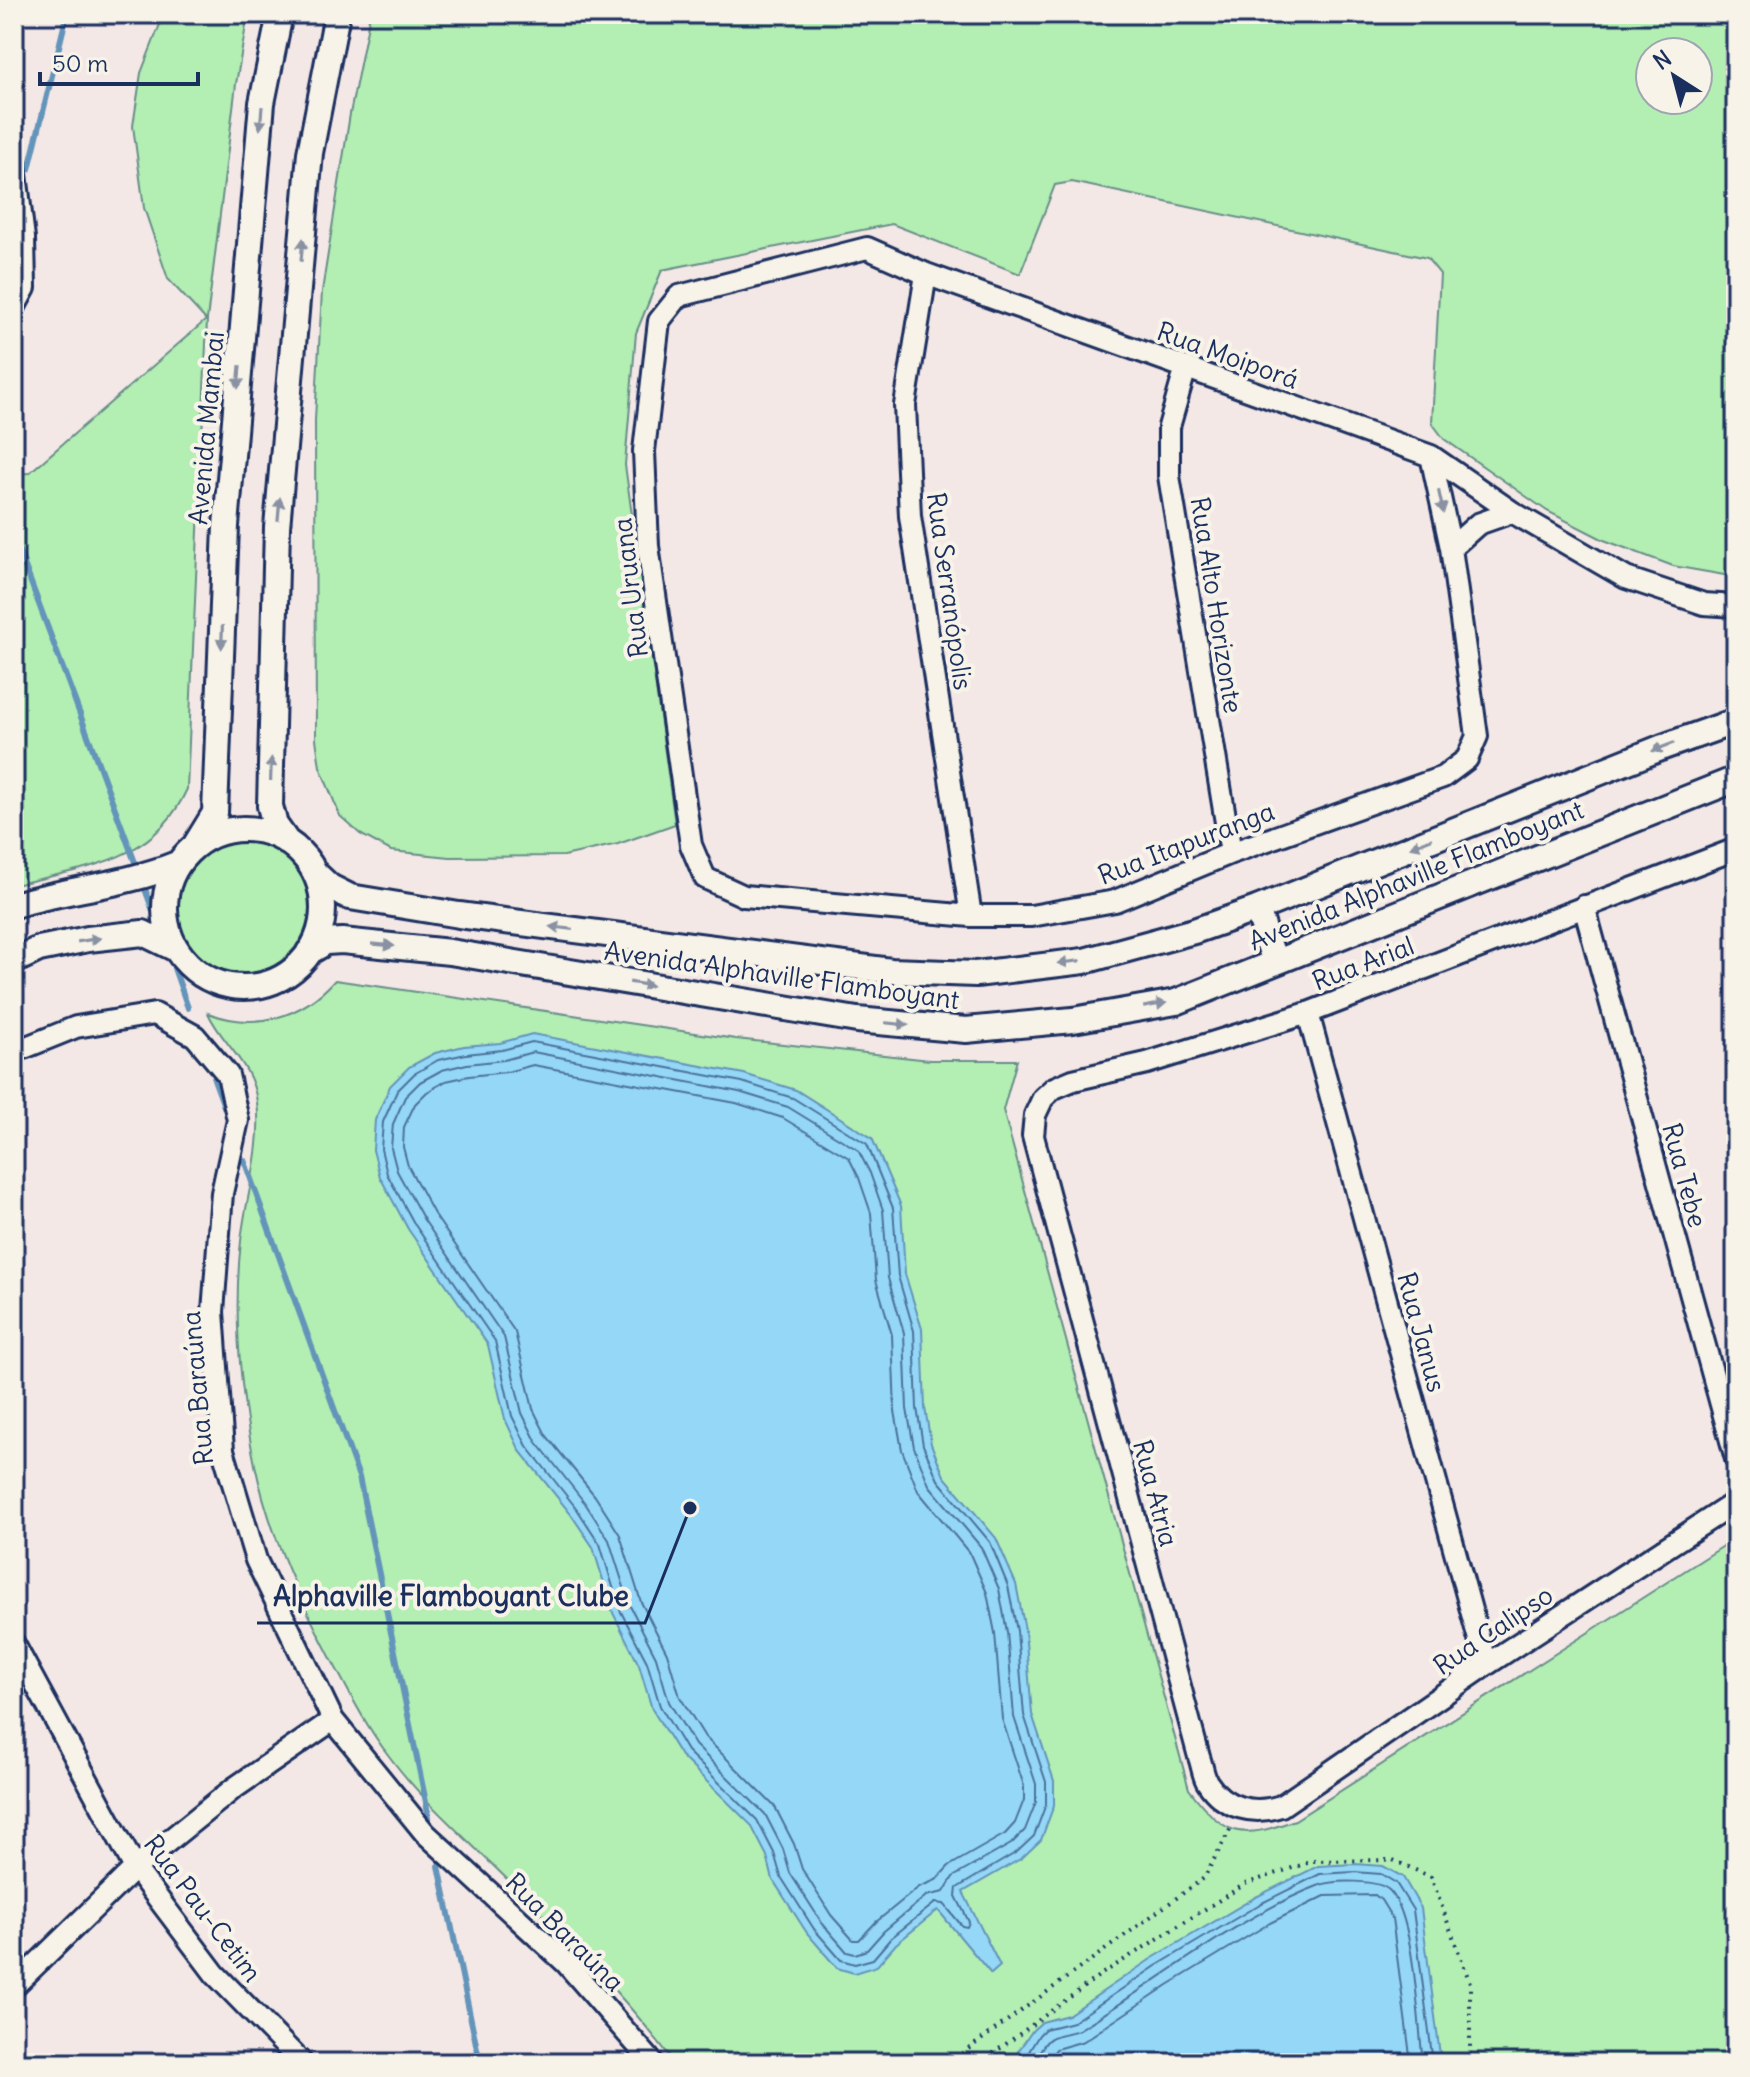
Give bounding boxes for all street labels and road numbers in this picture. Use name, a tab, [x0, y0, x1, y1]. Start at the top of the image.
street label: Rua Moiporá	[1153, 314, 1303, 396]
street label: Avenida Mambai	[181, 330, 231, 526]
street label: Rua Serranópolis	[920, 490, 980, 692]
street label: Rua Alto Horizonte	[1184, 495, 1250, 715]
street label: Rua Uruana	[605, 516, 655, 660]
street label: Avenida Alphaville Flamboyant	[1244, 793, 1588, 957]
street label: Rua Itapuranga	[1093, 794, 1279, 892]
street label: Rua Arial	[1307, 929, 1419, 997]
street label: Avenida Alphaville Flamboyant	[602, 934, 962, 1016]
street label: Rua Tebe	[1655, 1119, 1715, 1231]
street label: Rua Janus	[1390, 1269, 1454, 1395]
street label: Rua Baraúna	[174, 1310, 220, 1466]
street label: Rua Atria	[1126, 1436, 1186, 1550]
street label: Rua Calipso	[1427, 1578, 1559, 1682]
street label: Rua Pau-Cetim	[137, 1828, 269, 1988]
street label: Rua Baraúna	[499, 1866, 631, 1998]

